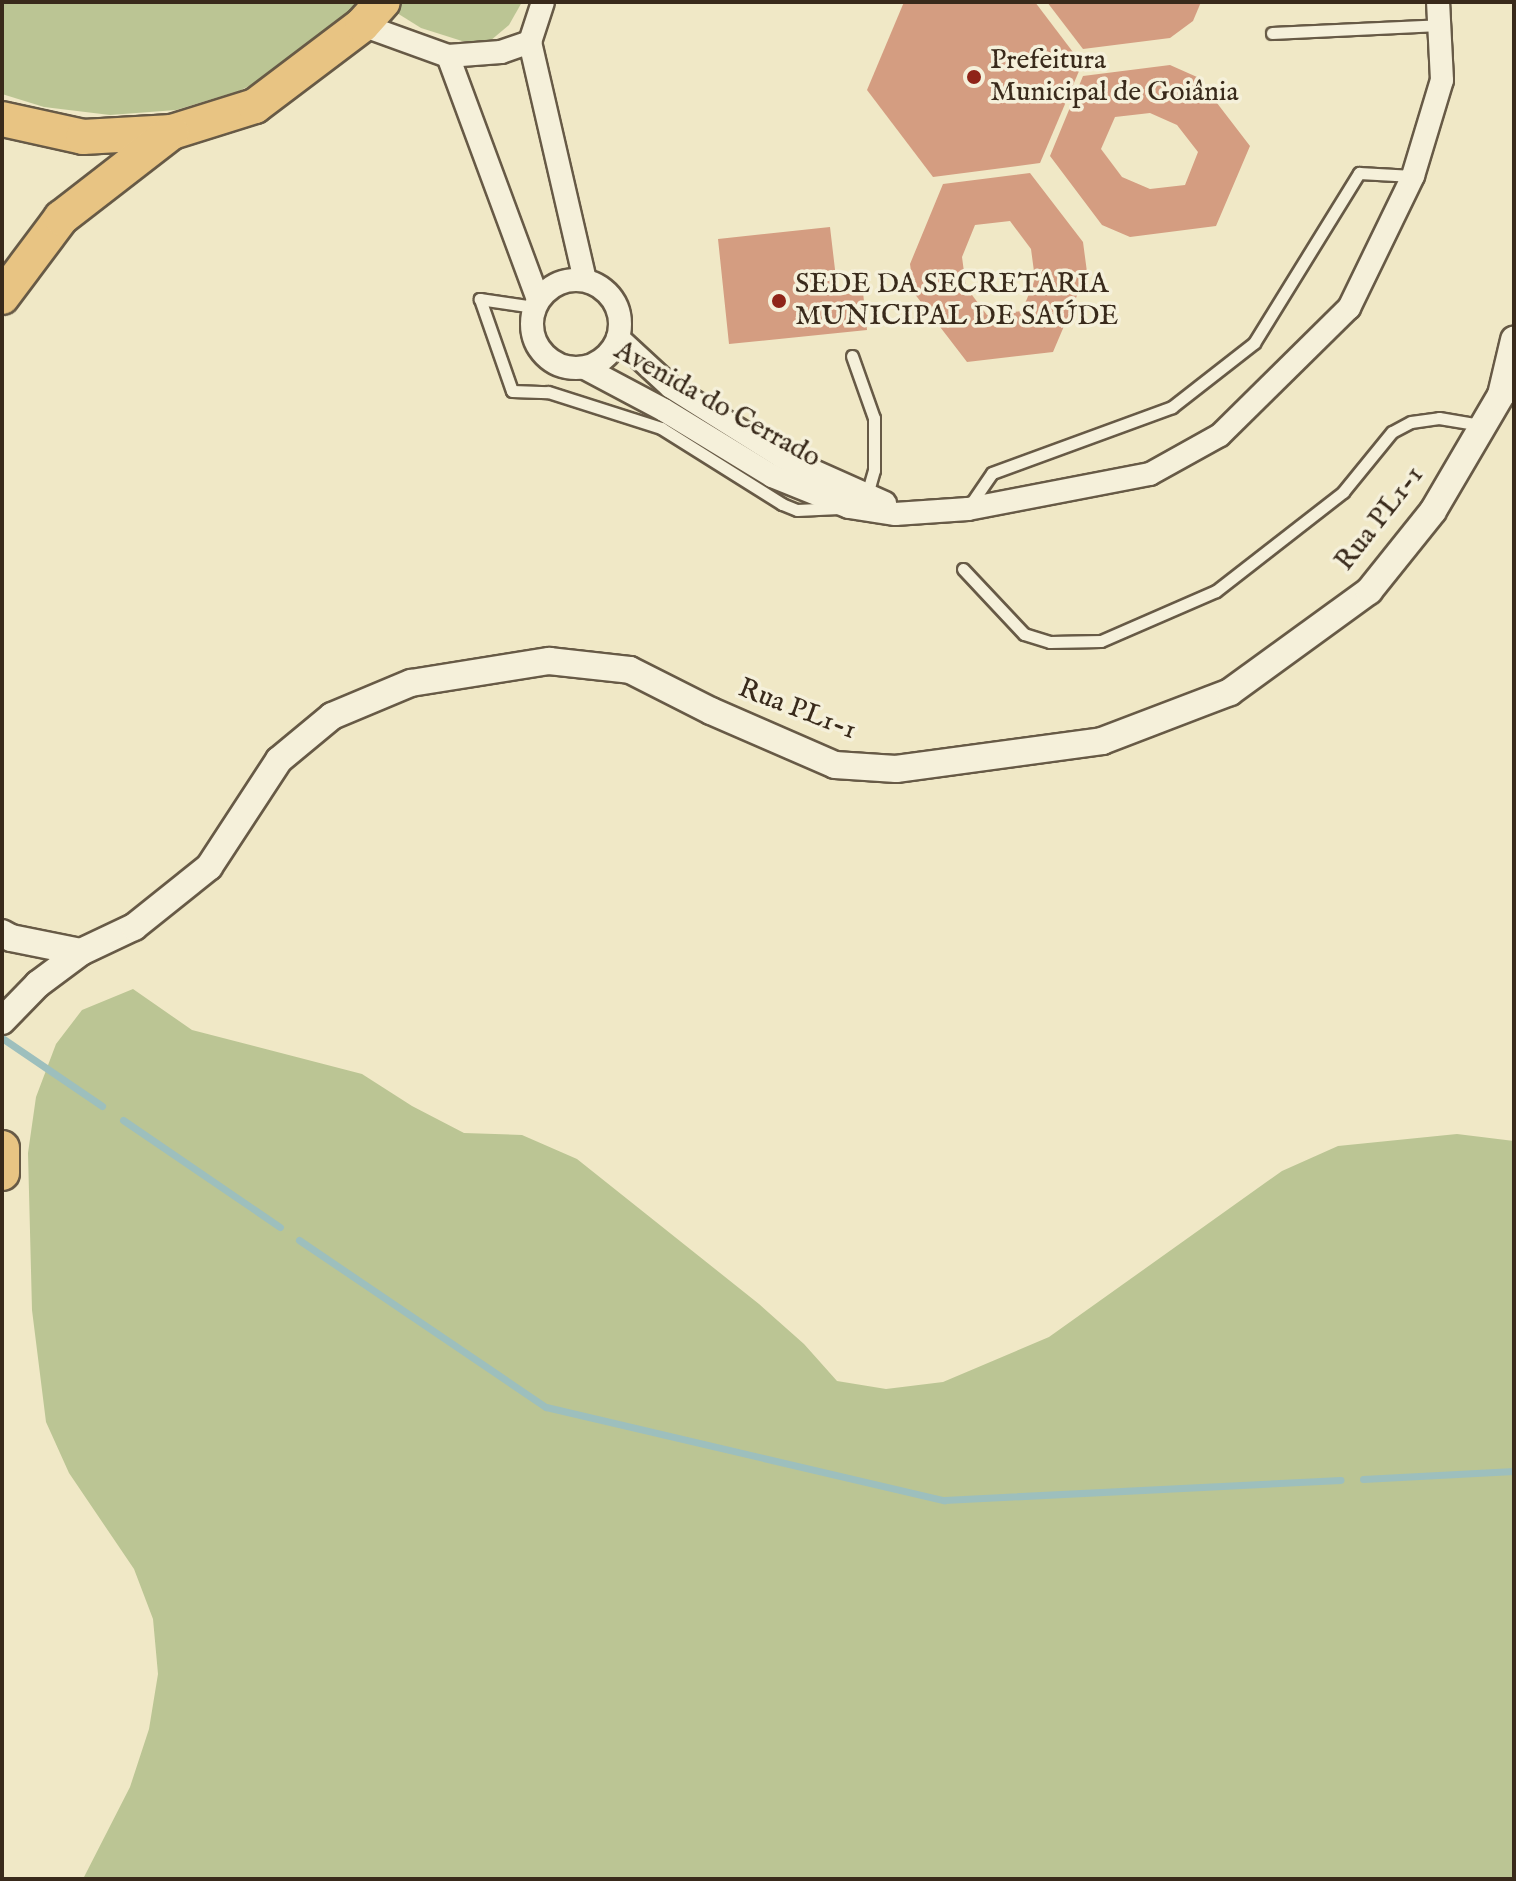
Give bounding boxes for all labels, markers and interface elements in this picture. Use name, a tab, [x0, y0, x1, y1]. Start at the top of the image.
place label: Prefeitura Municipal de Goiânia	[990, 44, 1239, 110]
marker: Prefeitura Municipal de Goiânia	[965, 68, 983, 86]
place label: SEDE DA SECRETARIA MUNICIPAL DE SAÚDE	[795, 268, 1118, 334]
marker: SEDE DA SECRETARIA MUNICIPAL DE SAÚDE	[770, 292, 788, 310]
street label: Avenida do Cerrado	[608, 334, 826, 476]
street label: Rua PL1-1	[1329, 460, 1431, 578]
street label: Rua PL1-1	[733, 672, 861, 748]

